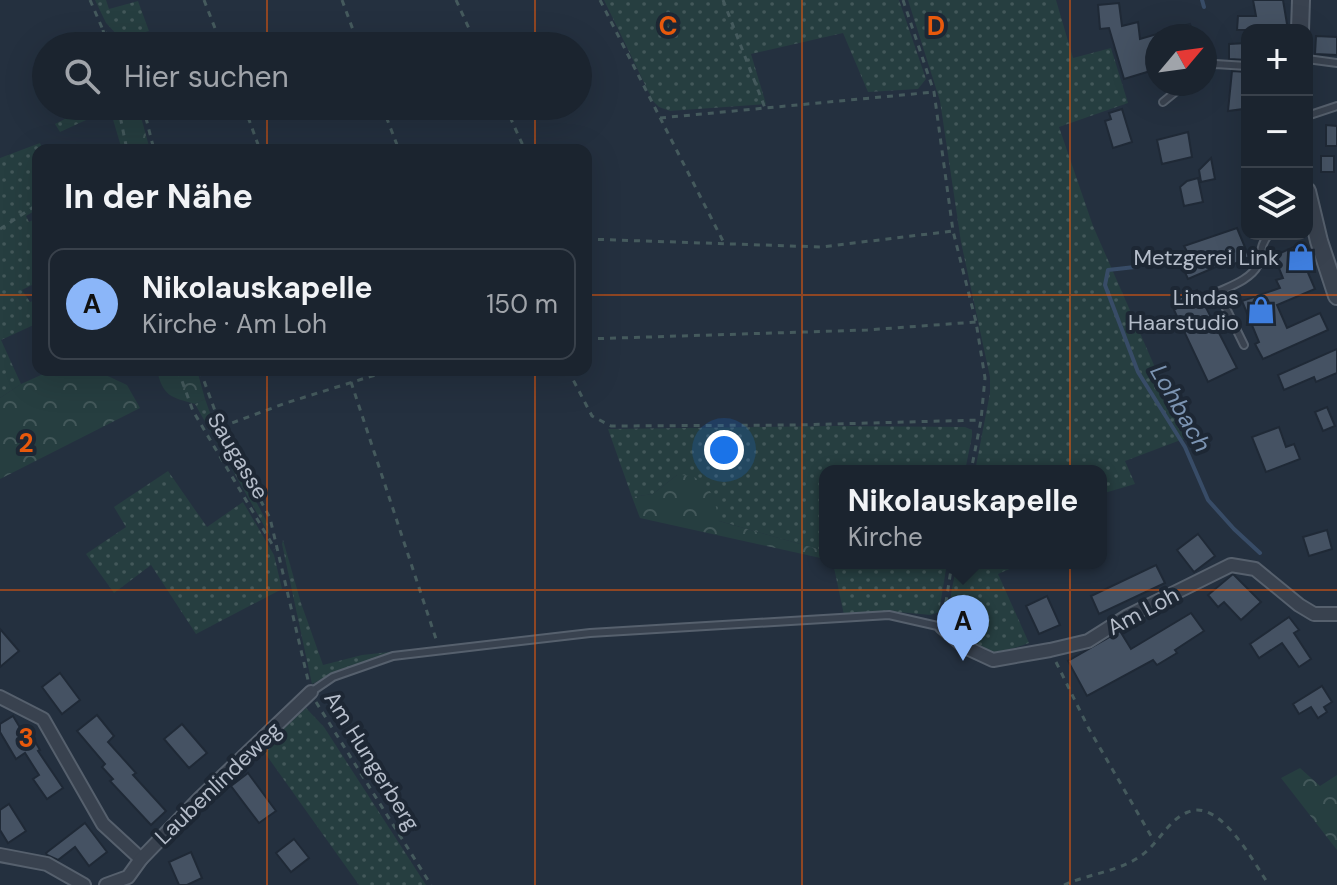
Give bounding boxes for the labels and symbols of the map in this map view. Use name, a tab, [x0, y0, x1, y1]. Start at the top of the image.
text: C	[658, 9, 678, 43]
text: D	[927, 9, 945, 43]
north arrow	[1145, 24, 1217, 96]
shop icon: Metzgerei Link	[1286, 242, 1316, 272]
place label: Metzgerei Link	[1133, 243, 1279, 272]
place label: Lindas Haarstudio	[1128, 283, 1239, 337]
shop icon: Lindas Haarstudio	[1246, 295, 1276, 325]
water label: Lohbach	[1144, 359, 1218, 457]
street label: Saugasse	[201, 407, 275, 505]
text: 2	[18, 426, 34, 460]
your location	[704, 430, 744, 470]
street label: Am Loh	[1102, 580, 1184, 642]
pin: A	[937, 595, 989, 661]
street label: Am Hungerberg	[318, 686, 426, 836]
street label: Laubenlindeweg	[149, 715, 287, 851]
text: 3	[18, 721, 34, 755]

